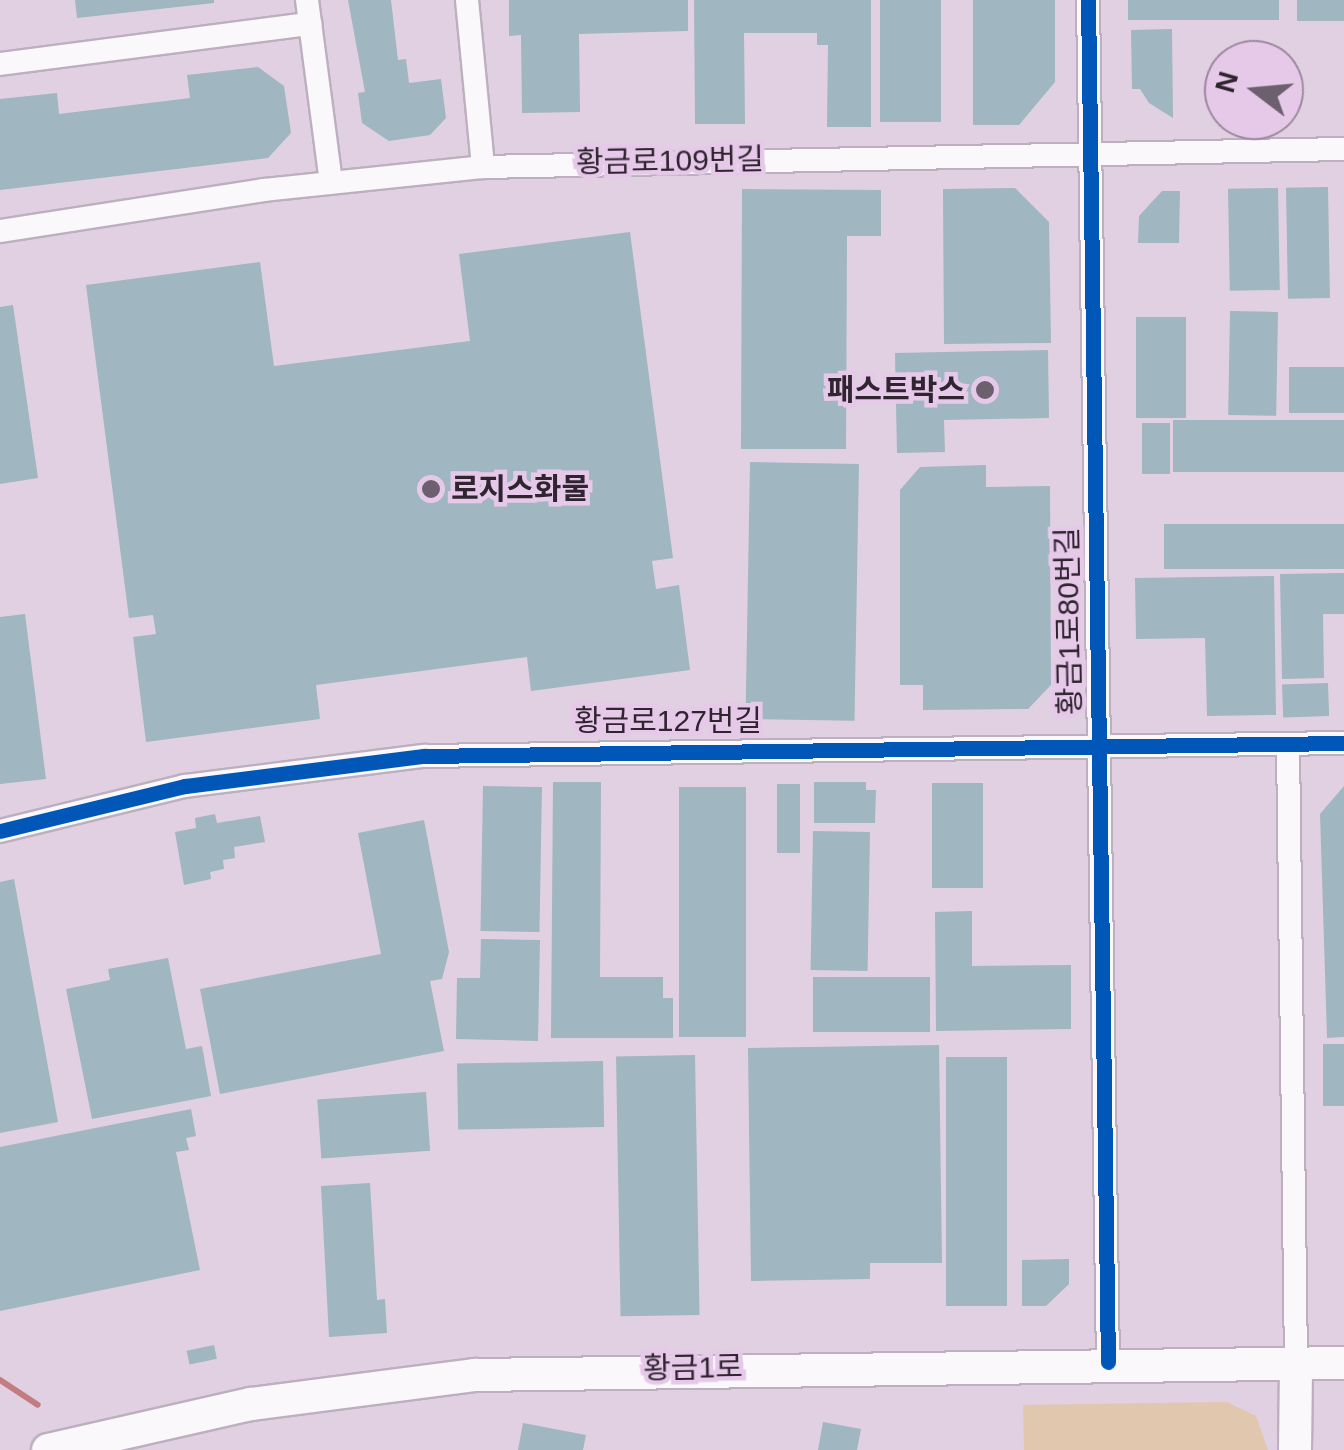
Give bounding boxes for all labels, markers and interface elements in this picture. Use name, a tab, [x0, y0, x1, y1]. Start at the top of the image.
north arrow	[1204, 40, 1304, 140]
text: N	[1209, 68, 1244, 96]
street label: 황금로109번길	[576, 141, 764, 181]
place label: 패스트박스	[827, 372, 965, 408]
marker: 패스트박스	[974, 379, 996, 401]
place label: 로지스화물	[451, 471, 589, 507]
marker: 로지스화물	[420, 478, 442, 500]
street label: 황금1로80번길	[1049, 527, 1089, 715]
street label: 황금로127번길	[574, 703, 762, 739]
street label: 황금1로	[643, 1349, 743, 1387]

